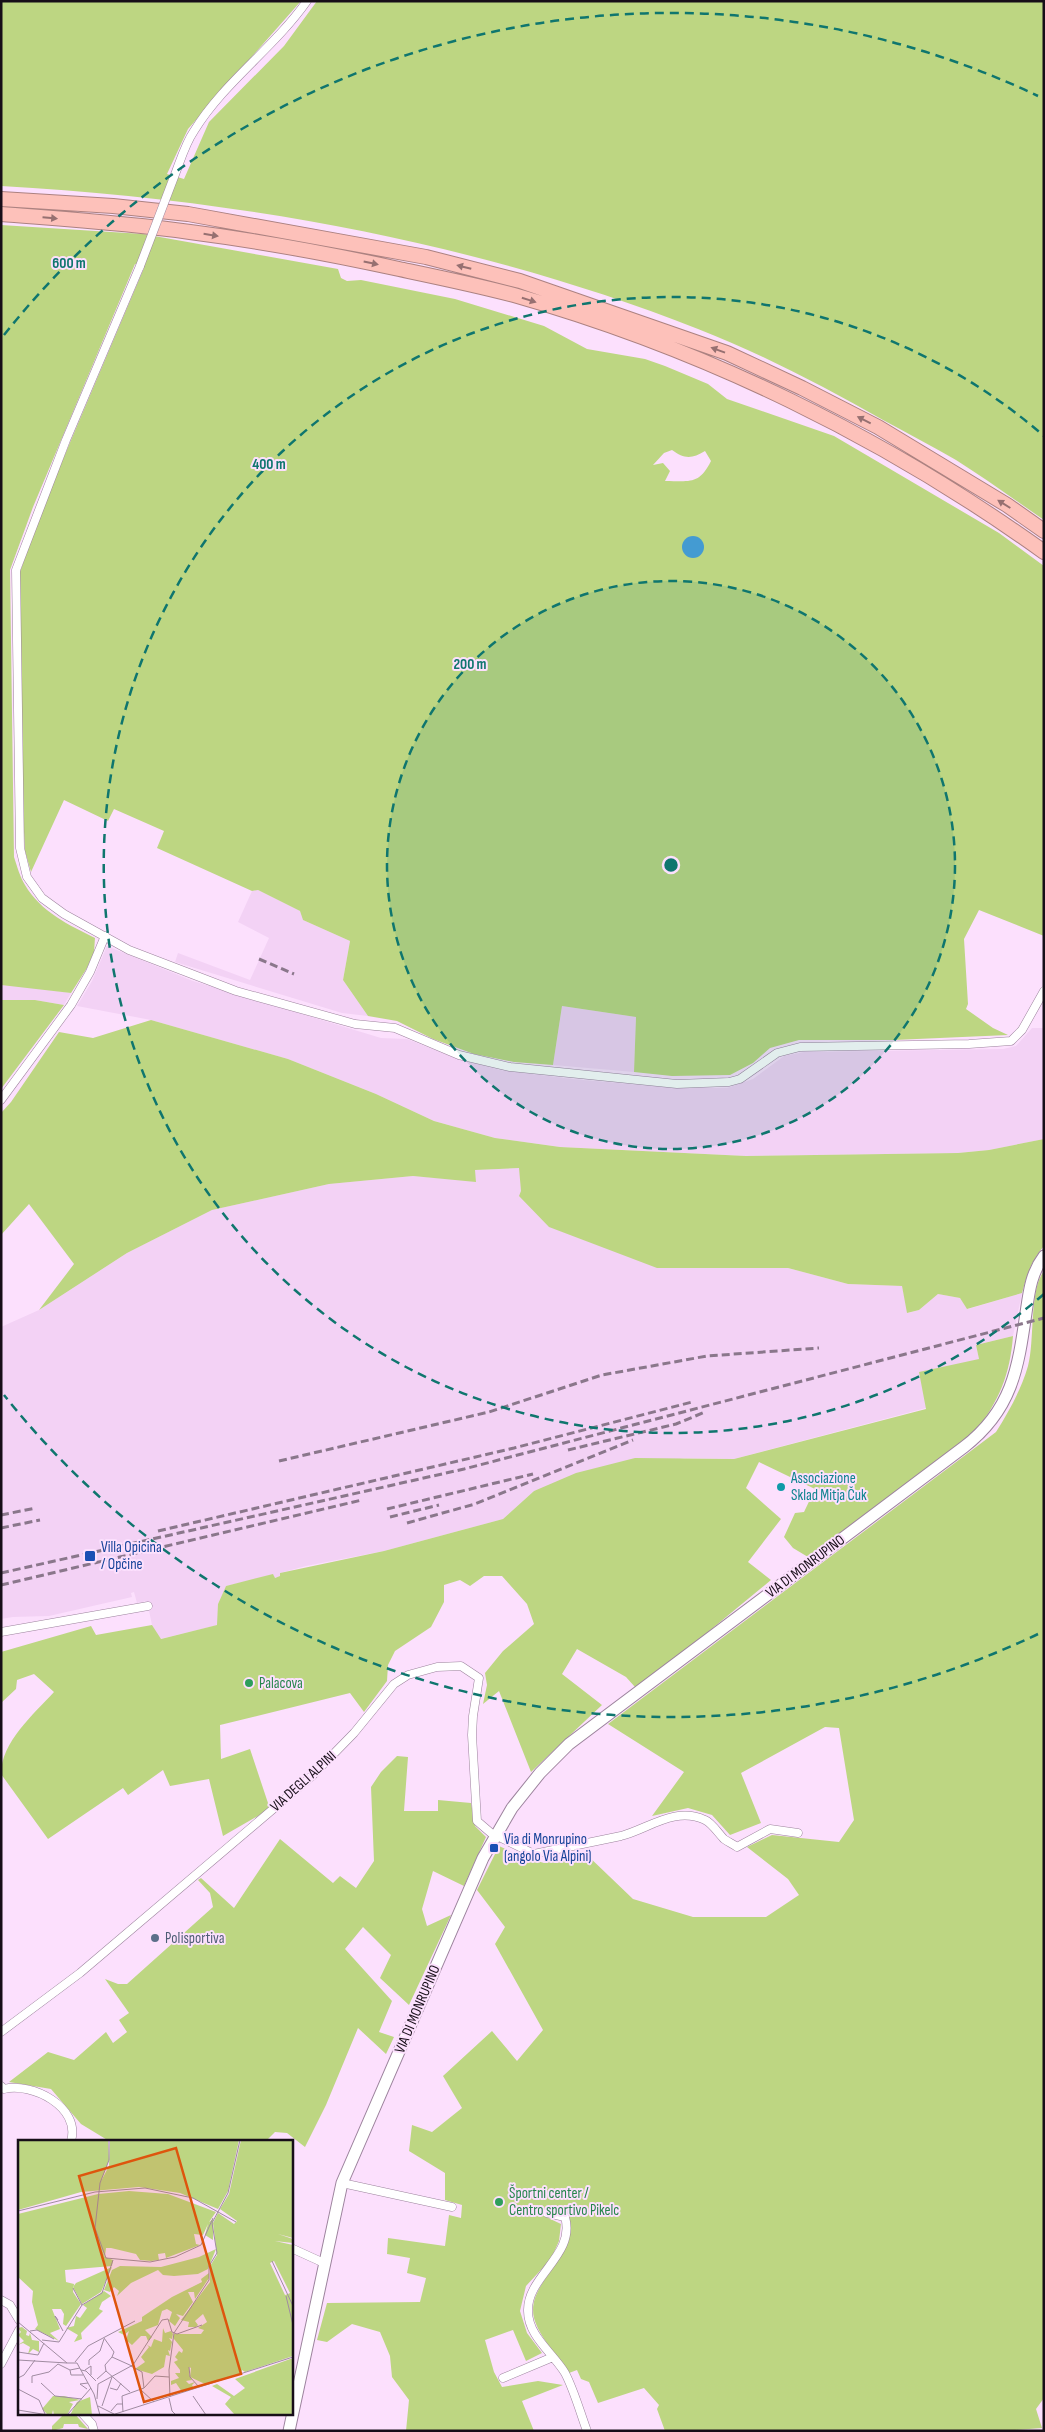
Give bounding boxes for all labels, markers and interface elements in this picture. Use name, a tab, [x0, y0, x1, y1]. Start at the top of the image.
one-way arrow	[42, 214, 58, 222]
one-way arrow	[204, 231, 220, 239]
text: 600 m	[52, 254, 86, 273]
one-way arrow	[364, 259, 379, 267]
one-way arrow	[456, 263, 471, 271]
one-way arrow	[522, 297, 537, 305]
one-way arrow	[710, 346, 725, 354]
one-way arrow	[857, 416, 872, 424]
text: 400 m	[252, 455, 286, 474]
one-way arrow	[997, 499, 1010, 508]
text: 200 m	[453, 655, 487, 674]
centre of rings	[662, 856, 680, 874]
place label: Associazione Sklad Mitja Čuk	[790, 1469, 867, 1505]
marker: Associazione Sklad Mitja Čuk	[775, 1481, 787, 1493]
street label: VIA DI MONRUPINO	[762, 1531, 849, 1602]
place label: Villa Opicina / Opčine	[101, 1538, 162, 1574]
marker: Villa Opicina / Opčine	[83, 1549, 97, 1563]
place label: Palacova	[259, 1674, 303, 1693]
marker: Palacova	[243, 1677, 255, 1689]
street label: VIA DEGLI ALPINI	[266, 1747, 340, 1816]
place label: Via di Monrupino (angolo Via Alpini)	[504, 1830, 592, 1866]
marker: Via di Monrupino (angolo Via Alpini)	[488, 1842, 500, 1854]
place label: Polisportiva	[165, 1929, 225, 1948]
marker: Polisportiva	[149, 1932, 161, 1944]
street label: VIA DI MONRUPINO	[390, 1962, 445, 2056]
inset map	[18, 2140, 292, 2414]
place label: Športni center / Centro sportivo Pikelc	[509, 2184, 619, 2220]
marker: Športni center / Centro sportivo Pikelc	[493, 2196, 505, 2208]

